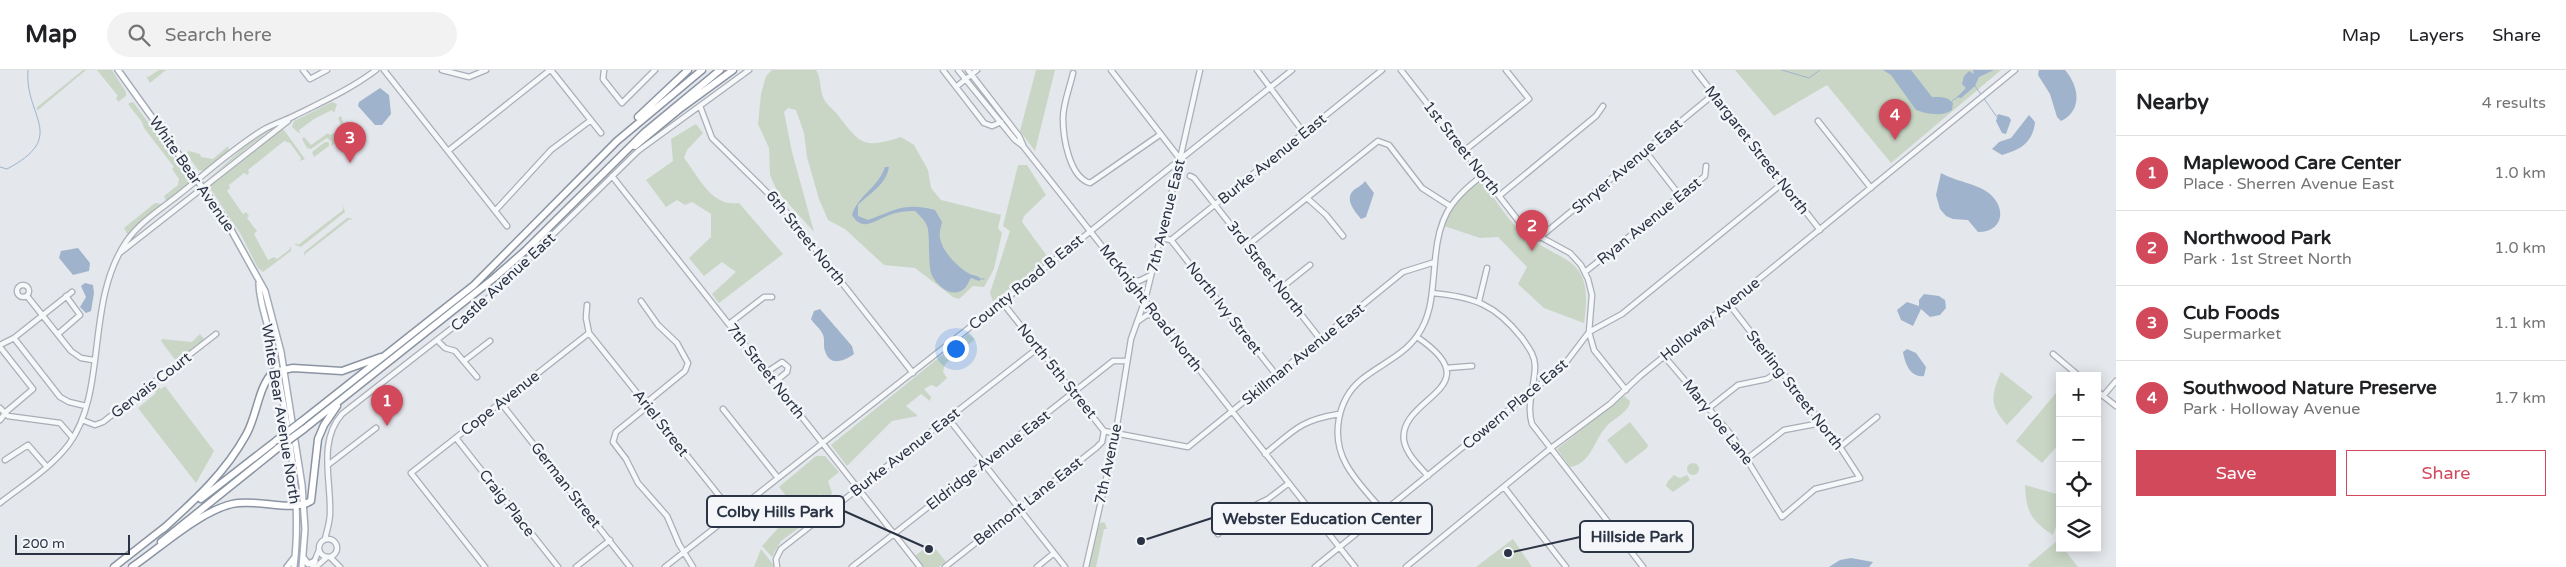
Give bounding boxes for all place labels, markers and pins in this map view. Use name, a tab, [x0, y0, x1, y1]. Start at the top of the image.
pin: 4	[1879, 99, 1911, 140]
pin: 3	[334, 122, 366, 163]
pin: 2	[1516, 210, 1548, 251]
pin: 1	[371, 385, 403, 426]
callout: Colby Hills Park	[707, 496, 844, 527]
callout: Webster Education Center	[1212, 503, 1432, 534]
callout: Hillside Park	[1580, 521, 1693, 552]

